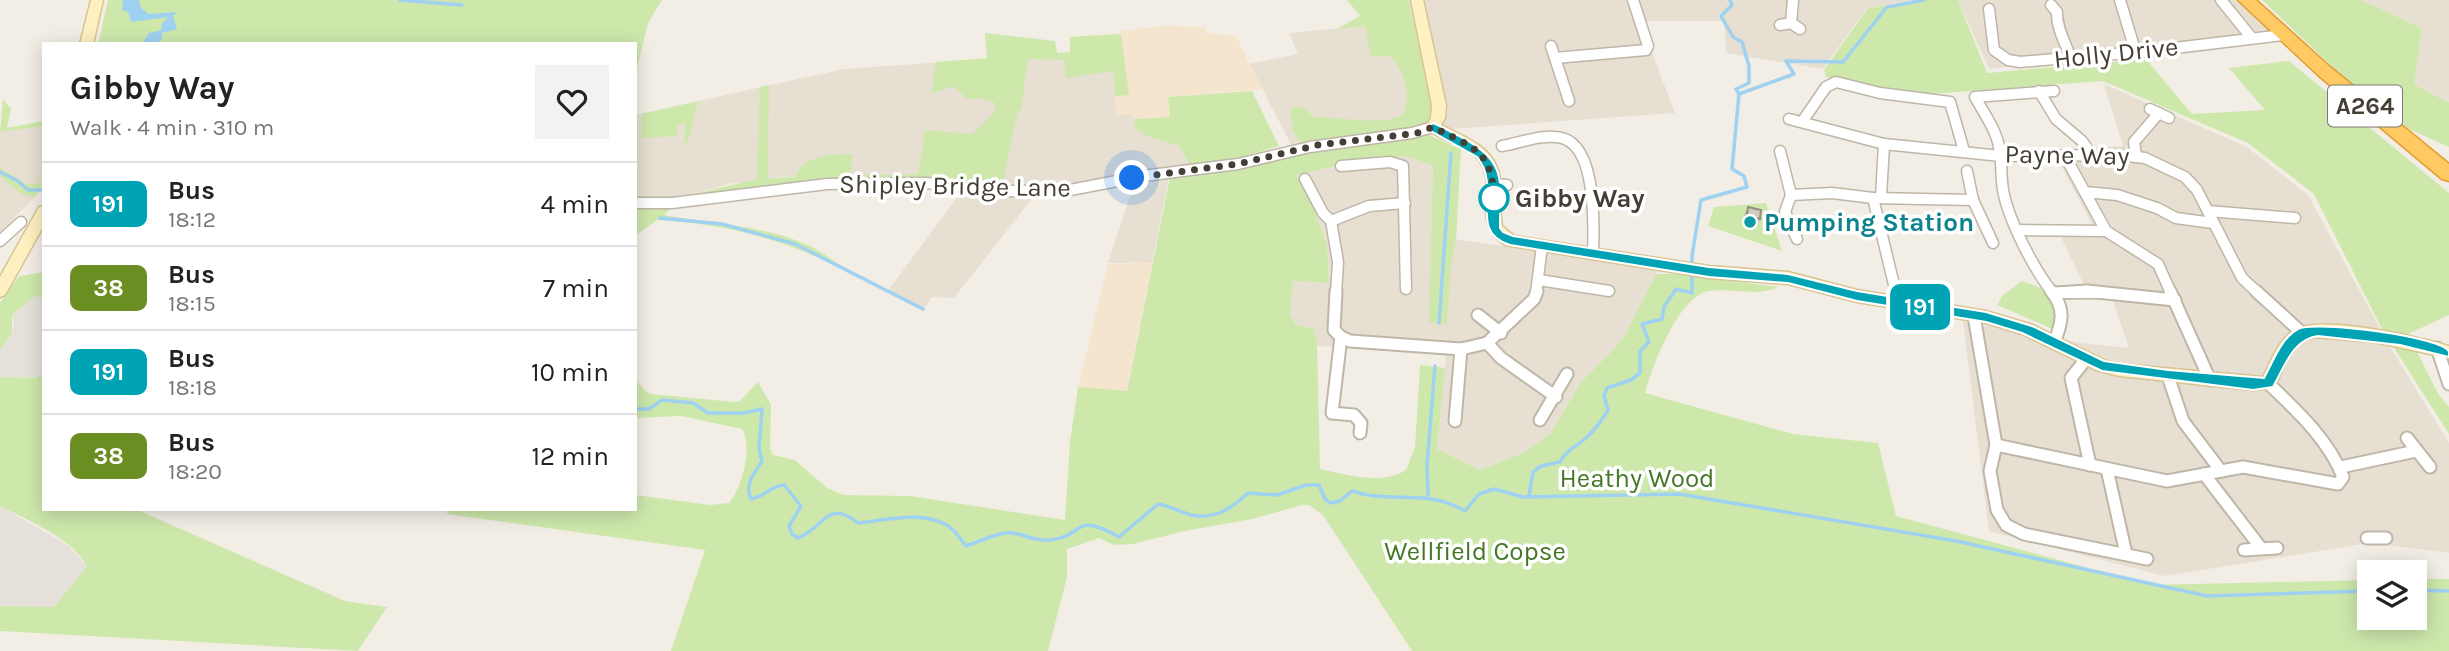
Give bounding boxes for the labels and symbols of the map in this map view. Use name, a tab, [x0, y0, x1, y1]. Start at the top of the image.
street label: Holly Drive	[2052, 31, 2180, 75]
road number: A264	[2328, 86, 2402, 126]
street label: Payne Way	[2004, 138, 2130, 172]
your location	[1114, 160, 1149, 195]
street label: Shipley Bridge Lane	[839, 168, 1071, 204]
marker: Gibby Way	[1479, 183, 1509, 213]
place label: Gibby Way	[1515, 183, 1645, 214]
place label: Pumping Station	[1764, 207, 1974, 238]
marker: Pumping Station	[1742, 214, 1758, 230]
line badge: 191	[1880, 284, 1960, 330]
park label: Heathy Wood	[1559, 463, 1715, 494]
park label: Wellfield Copse	[1384, 536, 1566, 567]

